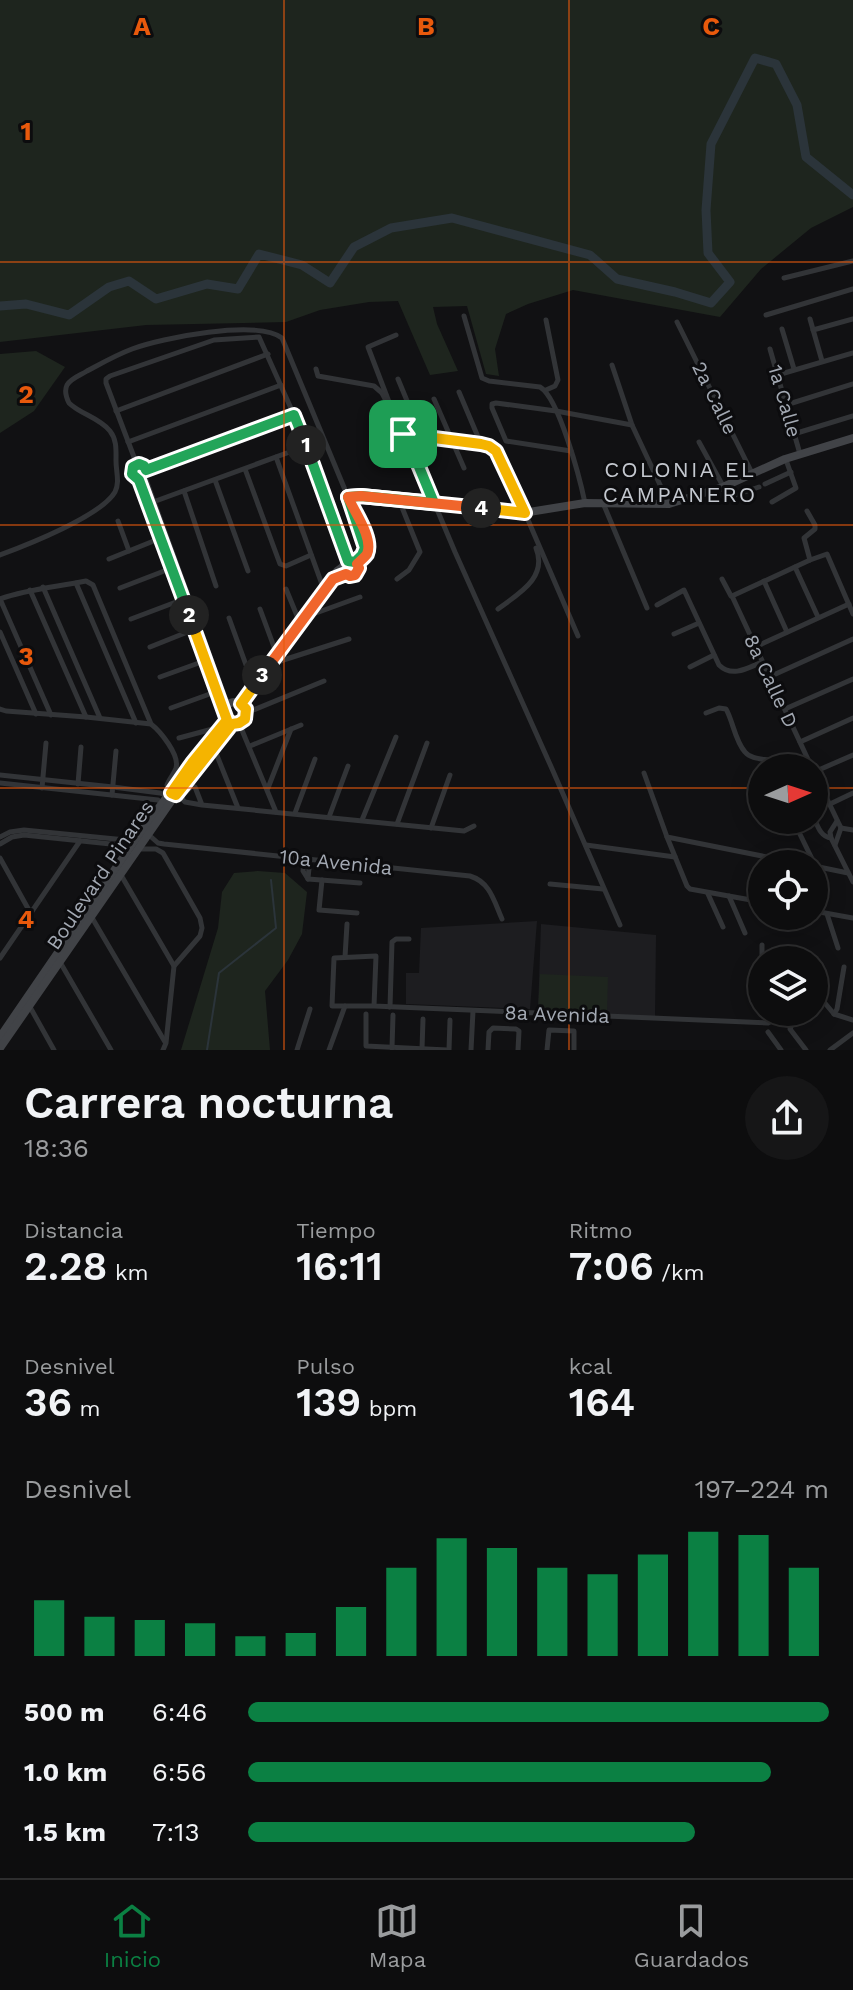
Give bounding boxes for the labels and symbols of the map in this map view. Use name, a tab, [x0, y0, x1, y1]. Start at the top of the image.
text: A	[133, 11, 151, 41]
text: B	[417, 11, 435, 41]
text: C	[702, 11, 720, 41]
text: 1	[20, 116, 32, 146]
street label: 2a Calle	[687, 358, 743, 438]
street label: 1a Calle	[763, 362, 807, 440]
text: 2	[18, 379, 34, 409]
pin	[369, 400, 437, 468]
pin: 1	[286, 425, 326, 465]
district label: COLONIA EL CAMPANERO	[603, 457, 757, 507]
pin: 4	[461, 488, 501, 528]
pin: 2	[169, 595, 209, 635]
street label: 8a Calle D	[739, 631, 803, 731]
text: 3	[18, 641, 34, 671]
pin: 3	[242, 655, 282, 695]
north arrow	[748, 754, 828, 834]
street label: Boulevard Pinares	[41, 796, 159, 954]
street label: 10a Avenida	[278, 844, 394, 880]
text: 4	[18, 904, 35, 934]
street label: 8a Avenida	[504, 1000, 610, 1028]

